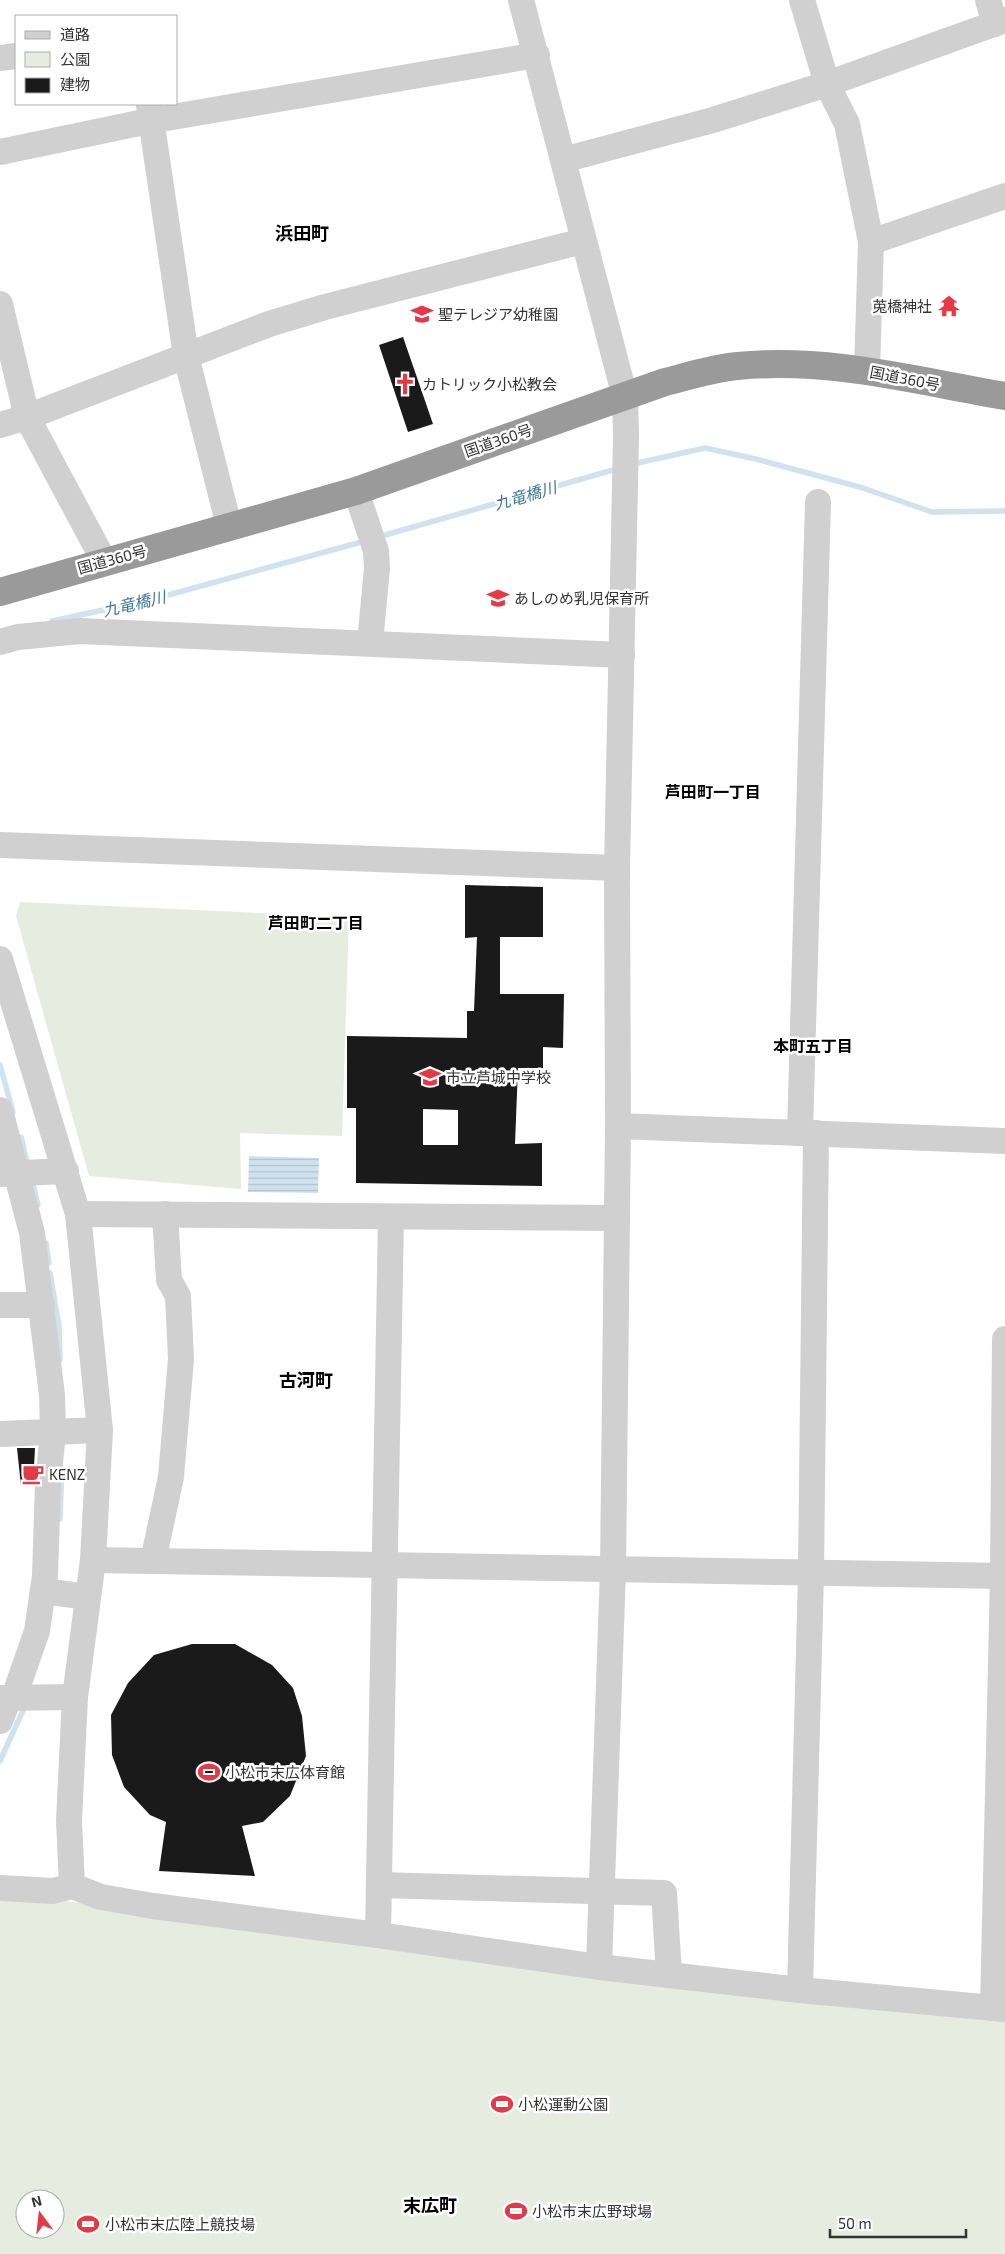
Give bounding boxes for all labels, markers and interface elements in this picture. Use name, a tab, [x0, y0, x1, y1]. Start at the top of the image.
legend	[15, 15, 178, 105]
text: 道路	[60, 25, 90, 43]
text: 公園	[60, 50, 90, 68]
text: 建物	[60, 75, 90, 93]
district label: 浜田町	[275, 222, 329, 244]
temple icon: 莵橋神社	[936, 293, 962, 319]
place label: 莵橋神社	[872, 297, 932, 315]
school or university icon: 聖テレジア幼稚園	[409, 301, 435, 327]
place label: 聖テレジア幼稚園	[438, 305, 558, 323]
street label: 国道360号	[868, 362, 942, 394]
church icon: カトリック小松教会	[392, 371, 418, 397]
place label: カトリック小松教会	[422, 375, 557, 393]
street label: 国道360号	[462, 420, 534, 460]
water label: 九竜橋川	[492, 476, 560, 513]
street label: 国道360号	[75, 541, 149, 577]
school or university icon: あしのめ乳児保育所	[485, 585, 511, 611]
water label: 九竜橋川	[101, 586, 169, 619]
place label: あしのめ乳児保育所	[514, 589, 649, 607]
district label: 芦田町一丁目	[665, 782, 761, 801]
district label: 芦田町二丁目	[268, 913, 364, 932]
district label: 本町五丁目	[773, 1036, 853, 1055]
school or university icon: 市立芦城中学校	[417, 1064, 443, 1090]
place label: 市立芦城中学校	[446, 1068, 551, 1086]
district label: 古河町	[279, 1369, 333, 1391]
cafe icon: KENZ	[20, 1461, 46, 1487]
place label: KENZ	[49, 1465, 85, 1483]
sports icon: 小松市末広体育館	[196, 1759, 222, 1785]
place label: 小松市末広体育館	[225, 1763, 345, 1781]
sports icon: 小松運動公園	[489, 2091, 515, 2117]
place label: 小松運動公園	[518, 2095, 608, 2113]
north arrow	[15, 2189, 65, 2239]
text: N	[29, 2191, 44, 2210]
district label: 末広町	[403, 2194, 457, 2216]
sports icon: 小松市末広野球場	[503, 2198, 529, 2224]
place label: 小松市末広野球場	[532, 2202, 652, 2220]
scale bar	[830, 2206, 966, 2238]
sports icon: 小松市末広陸上競技場	[75, 2211, 101, 2237]
text: 50 m	[838, 2214, 872, 2232]
place label: 小松市末広陸上競技場	[105, 2215, 255, 2233]

